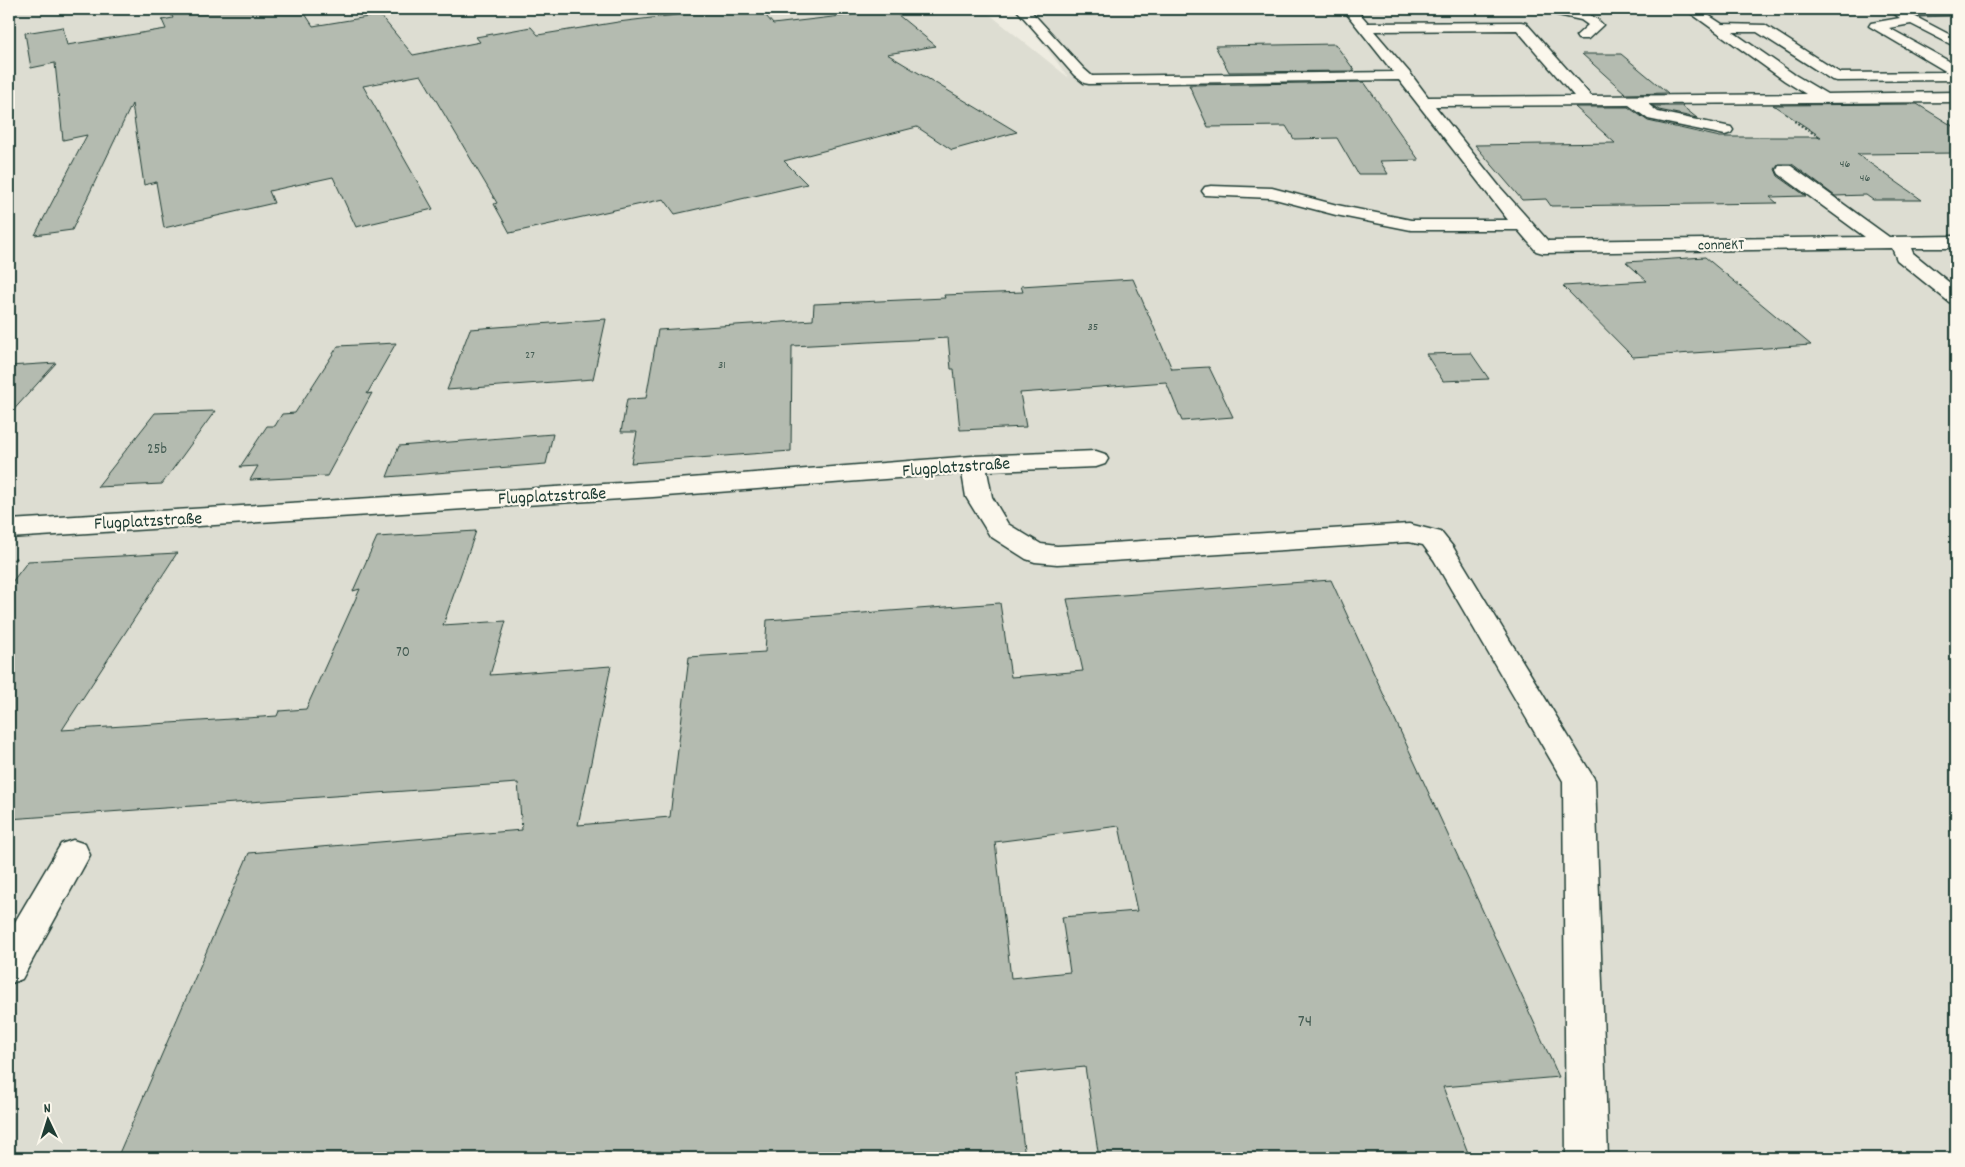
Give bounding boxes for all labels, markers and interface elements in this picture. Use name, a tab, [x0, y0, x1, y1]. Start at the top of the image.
house number: 46	[1840, 156, 1851, 173]
house number: 46	[1860, 170, 1871, 187]
street label: conneKT	[1698, 235, 1744, 257]
house number: 35	[1088, 319, 1098, 336]
house number: 27	[525, 347, 535, 364]
house number: 31	[718, 357, 726, 374]
house number: 25b	[147, 439, 167, 461]
street label: Flugplatzstraße	[901, 452, 1011, 485]
street label: Flugplatzstraße	[497, 482, 607, 513]
street label: Flugplatzstraße	[93, 507, 203, 538]
house number: 70	[396, 642, 410, 664]
house number: 74	[1298, 1010, 1312, 1035]
north arrow	[22, 1094, 72, 1144]
text: N	[43, 1099, 51, 1119]

